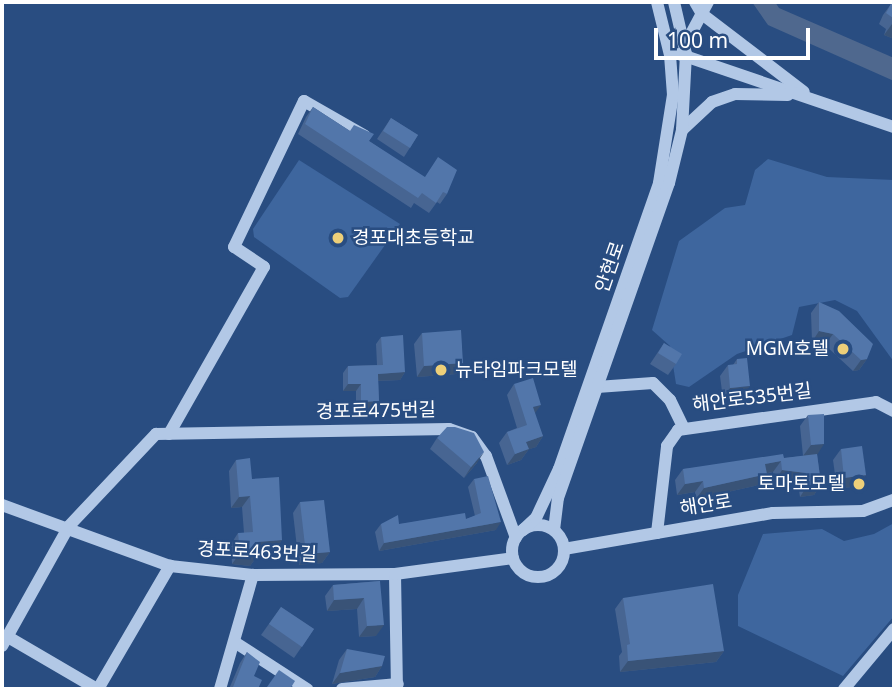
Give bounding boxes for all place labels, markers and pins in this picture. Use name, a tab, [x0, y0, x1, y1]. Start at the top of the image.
place label: 경포대초등학교	[352, 227, 474, 249]
marker: 경포대초등학교	[330, 230, 346, 246]
place label: MGM호텔	[746, 338, 829, 360]
marker: MGM호텔	[835, 341, 851, 357]
place label: 뉴타임파크모텔	[455, 359, 577, 381]
marker: 뉴타임파크모텔	[433, 362, 449, 378]
place label: 토마토모텔	[758, 473, 845, 495]
marker: 토마토모텔	[851, 476, 867, 492]

